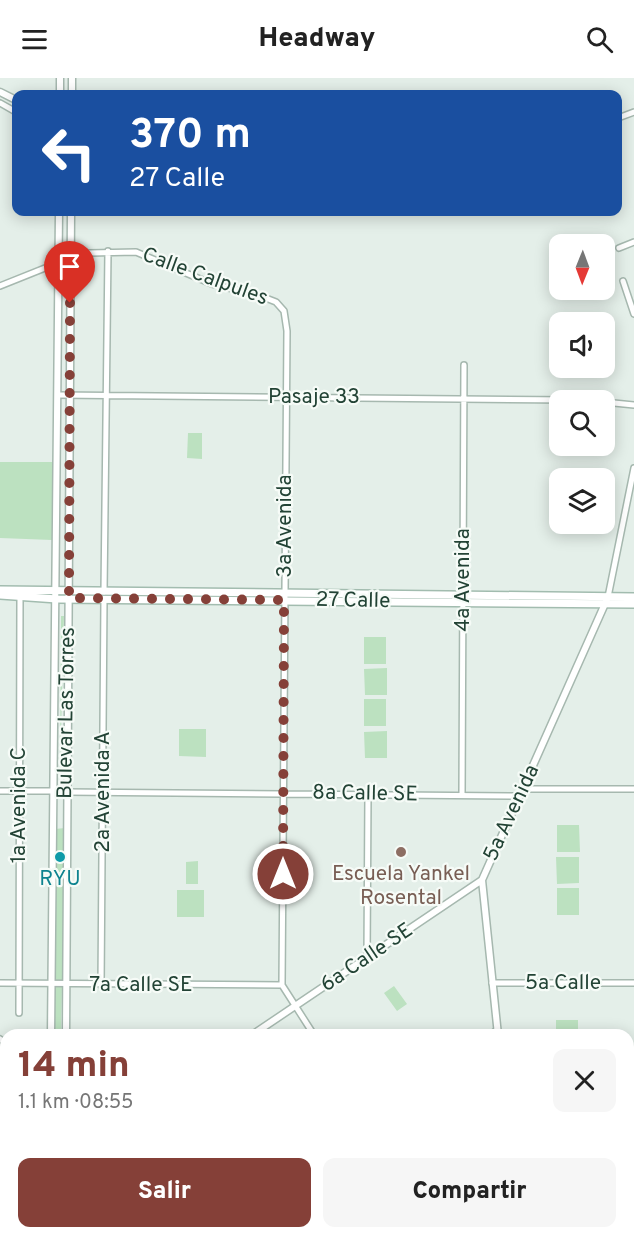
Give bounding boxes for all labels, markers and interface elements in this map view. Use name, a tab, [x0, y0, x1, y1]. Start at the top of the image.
text: Headway	[259, 22, 375, 56]
icon: menu	[18, 23, 51, 56]
icon: search	[583, 23, 616, 56]
text: 370 m	[129, 110, 251, 163]
icon: left	[30, 114, 108, 192]
text: 27 Calle	[129, 162, 225, 196]
north arrow	[549, 234, 615, 300]
map controls	[549, 234, 615, 534]
pin	[44, 241, 95, 303]
street label: Calle Calpules	[138, 242, 272, 312]
icon: arrive	[53, 250, 86, 283]
button: sound	[549, 312, 615, 378]
street label: Pasaje 33	[268, 384, 360, 411]
button: search	[549, 390, 615, 456]
button: layers	[549, 468, 615, 534]
street label: 3a Avenida	[272, 474, 299, 578]
street label: 4a Avenida	[450, 528, 477, 632]
street label: 27 Calle	[315, 587, 391, 615]
street label: Bulevar Las Torres	[52, 627, 82, 799]
street label: 2a Avenida A	[90, 731, 117, 853]
street label: 1a Avenida C	[6, 747, 33, 863]
street label: 5a Avenida	[478, 760, 546, 866]
street label: 8a Calle SE	[312, 780, 418, 808]
position arrow	[251, 842, 315, 906]
marker: Escuela Yankel Rosental	[394, 845, 408, 859]
marker: RYU	[53, 850, 67, 864]
place label: Escuela Yankel Rosental	[332, 861, 470, 912]
place label: RYU	[39, 866, 81, 893]
street label: 6a Calle SE	[316, 917, 418, 999]
street label: 5a Calle	[525, 970, 601, 997]
street label: 7a Calle SE	[89, 972, 193, 999]
text: 14 min	[18, 1044, 130, 1090]
button: close	[553, 1049, 616, 1112]
text: 1.1 km · 08:55	[18, 1090, 134, 1116]
button: Salir	[18, 1158, 311, 1227]
button: Compartir	[323, 1158, 616, 1227]

